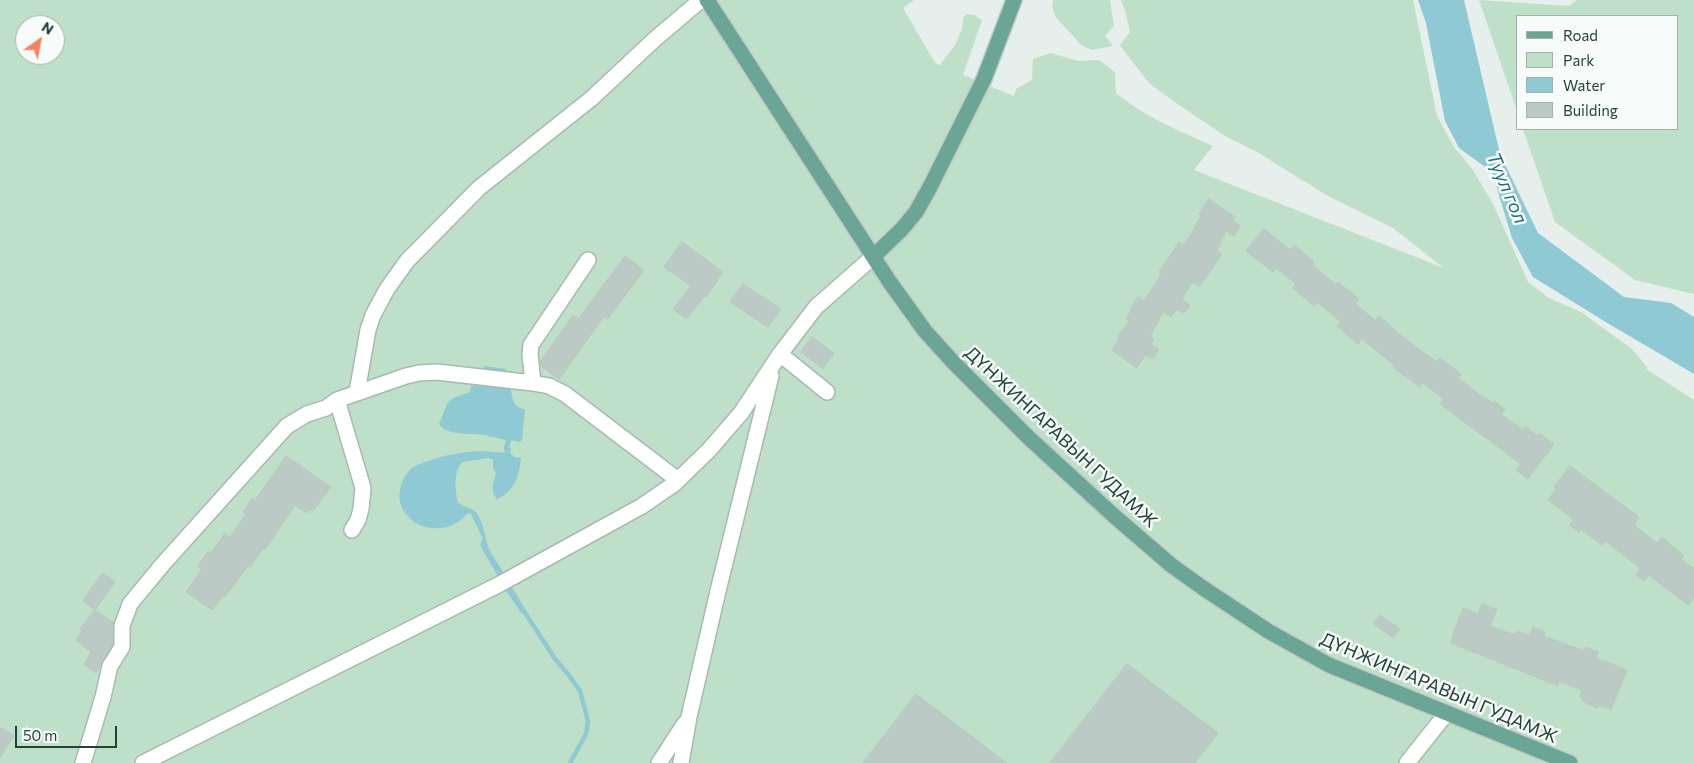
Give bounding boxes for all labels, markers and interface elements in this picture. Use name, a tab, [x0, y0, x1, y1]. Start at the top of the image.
north arrow	[15, 15, 65, 65]
legend	[1516, 15, 1679, 130]
text: N	[39, 18, 57, 38]
text: Road	[1563, 26, 1598, 44]
text: Park	[1563, 51, 1594, 69]
text: Water	[1563, 76, 1605, 94]
text: Building	[1563, 101, 1618, 119]
water label: Туул гол	[1482, 149, 1532, 227]
street label: ДҮНЖИНГАРАВЫН ГУДАМЖ	[960, 342, 1162, 532]
street label: ДҮНЖИНГАРАВЫН ГУДАМЖ	[1317, 628, 1561, 748]
scale bar	[18, 716, 120, 748]
text: 50 m	[23, 726, 57, 744]

